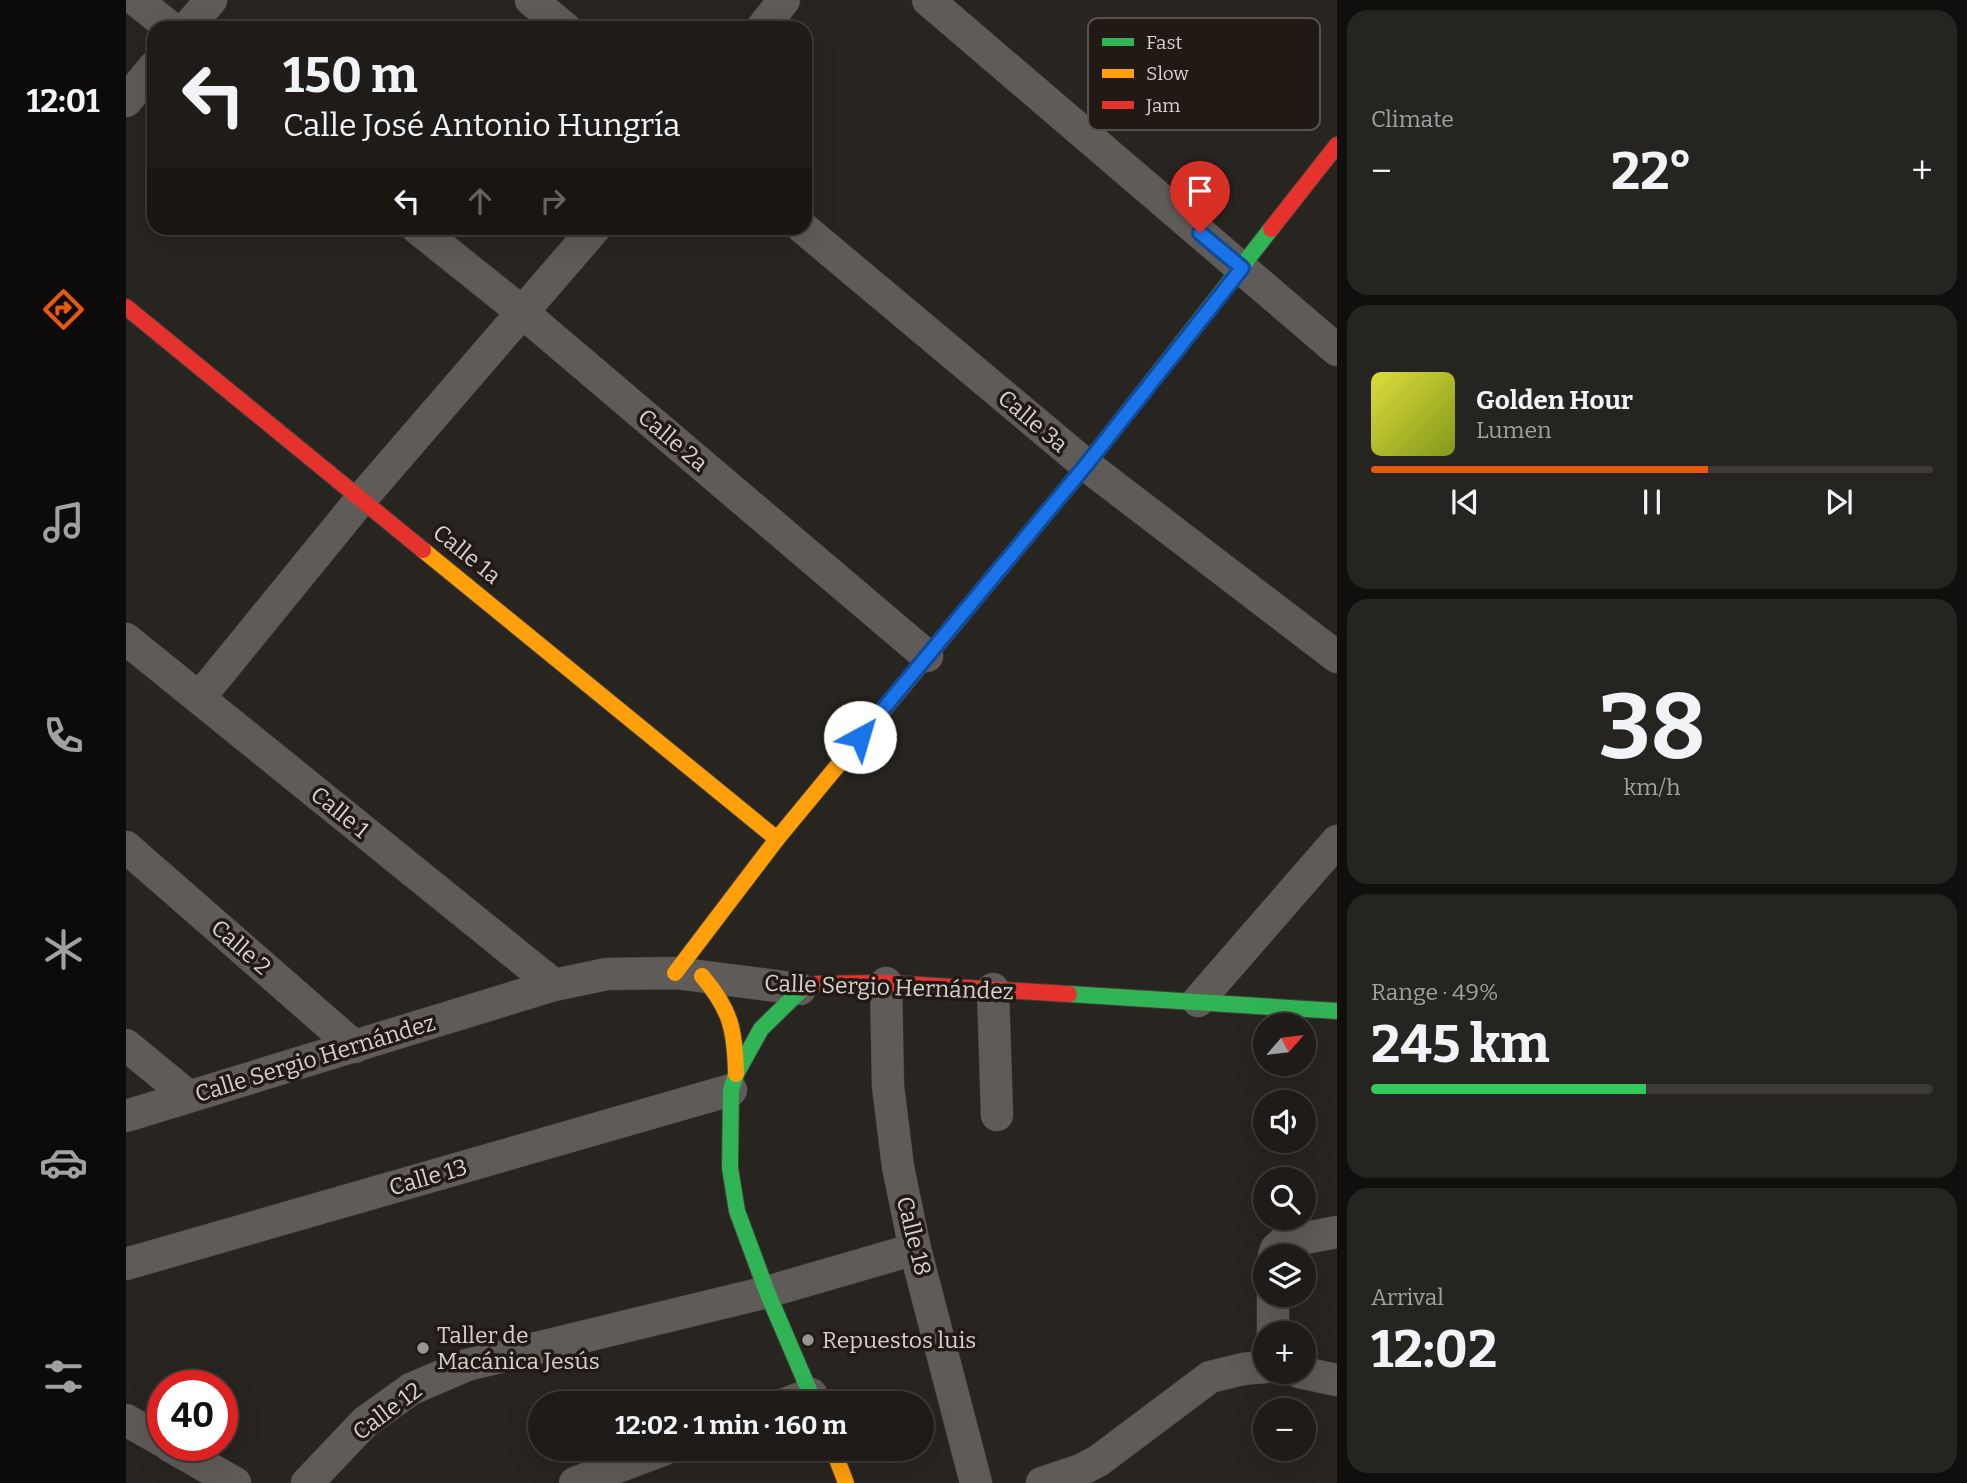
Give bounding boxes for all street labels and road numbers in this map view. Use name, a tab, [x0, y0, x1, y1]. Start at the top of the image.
street label: Calle 3a	[992, 384, 1074, 459]
street label: Calle 2a	[632, 403, 714, 477]
street label: Calle 1a	[427, 518, 507, 590]
street label: Calle 1	[305, 780, 375, 844]
street label: Calle 2	[205, 914, 277, 980]
street label: Calle Sergio Hernández	[764, 969, 1014, 1005]
street label: Calle Sergio Hernández	[191, 1008, 439, 1108]
street label: Calle 13	[386, 1153, 470, 1201]
street label: Calle 18	[891, 1194, 937, 1278]
street label: Calle 12	[347, 1376, 427, 1446]

